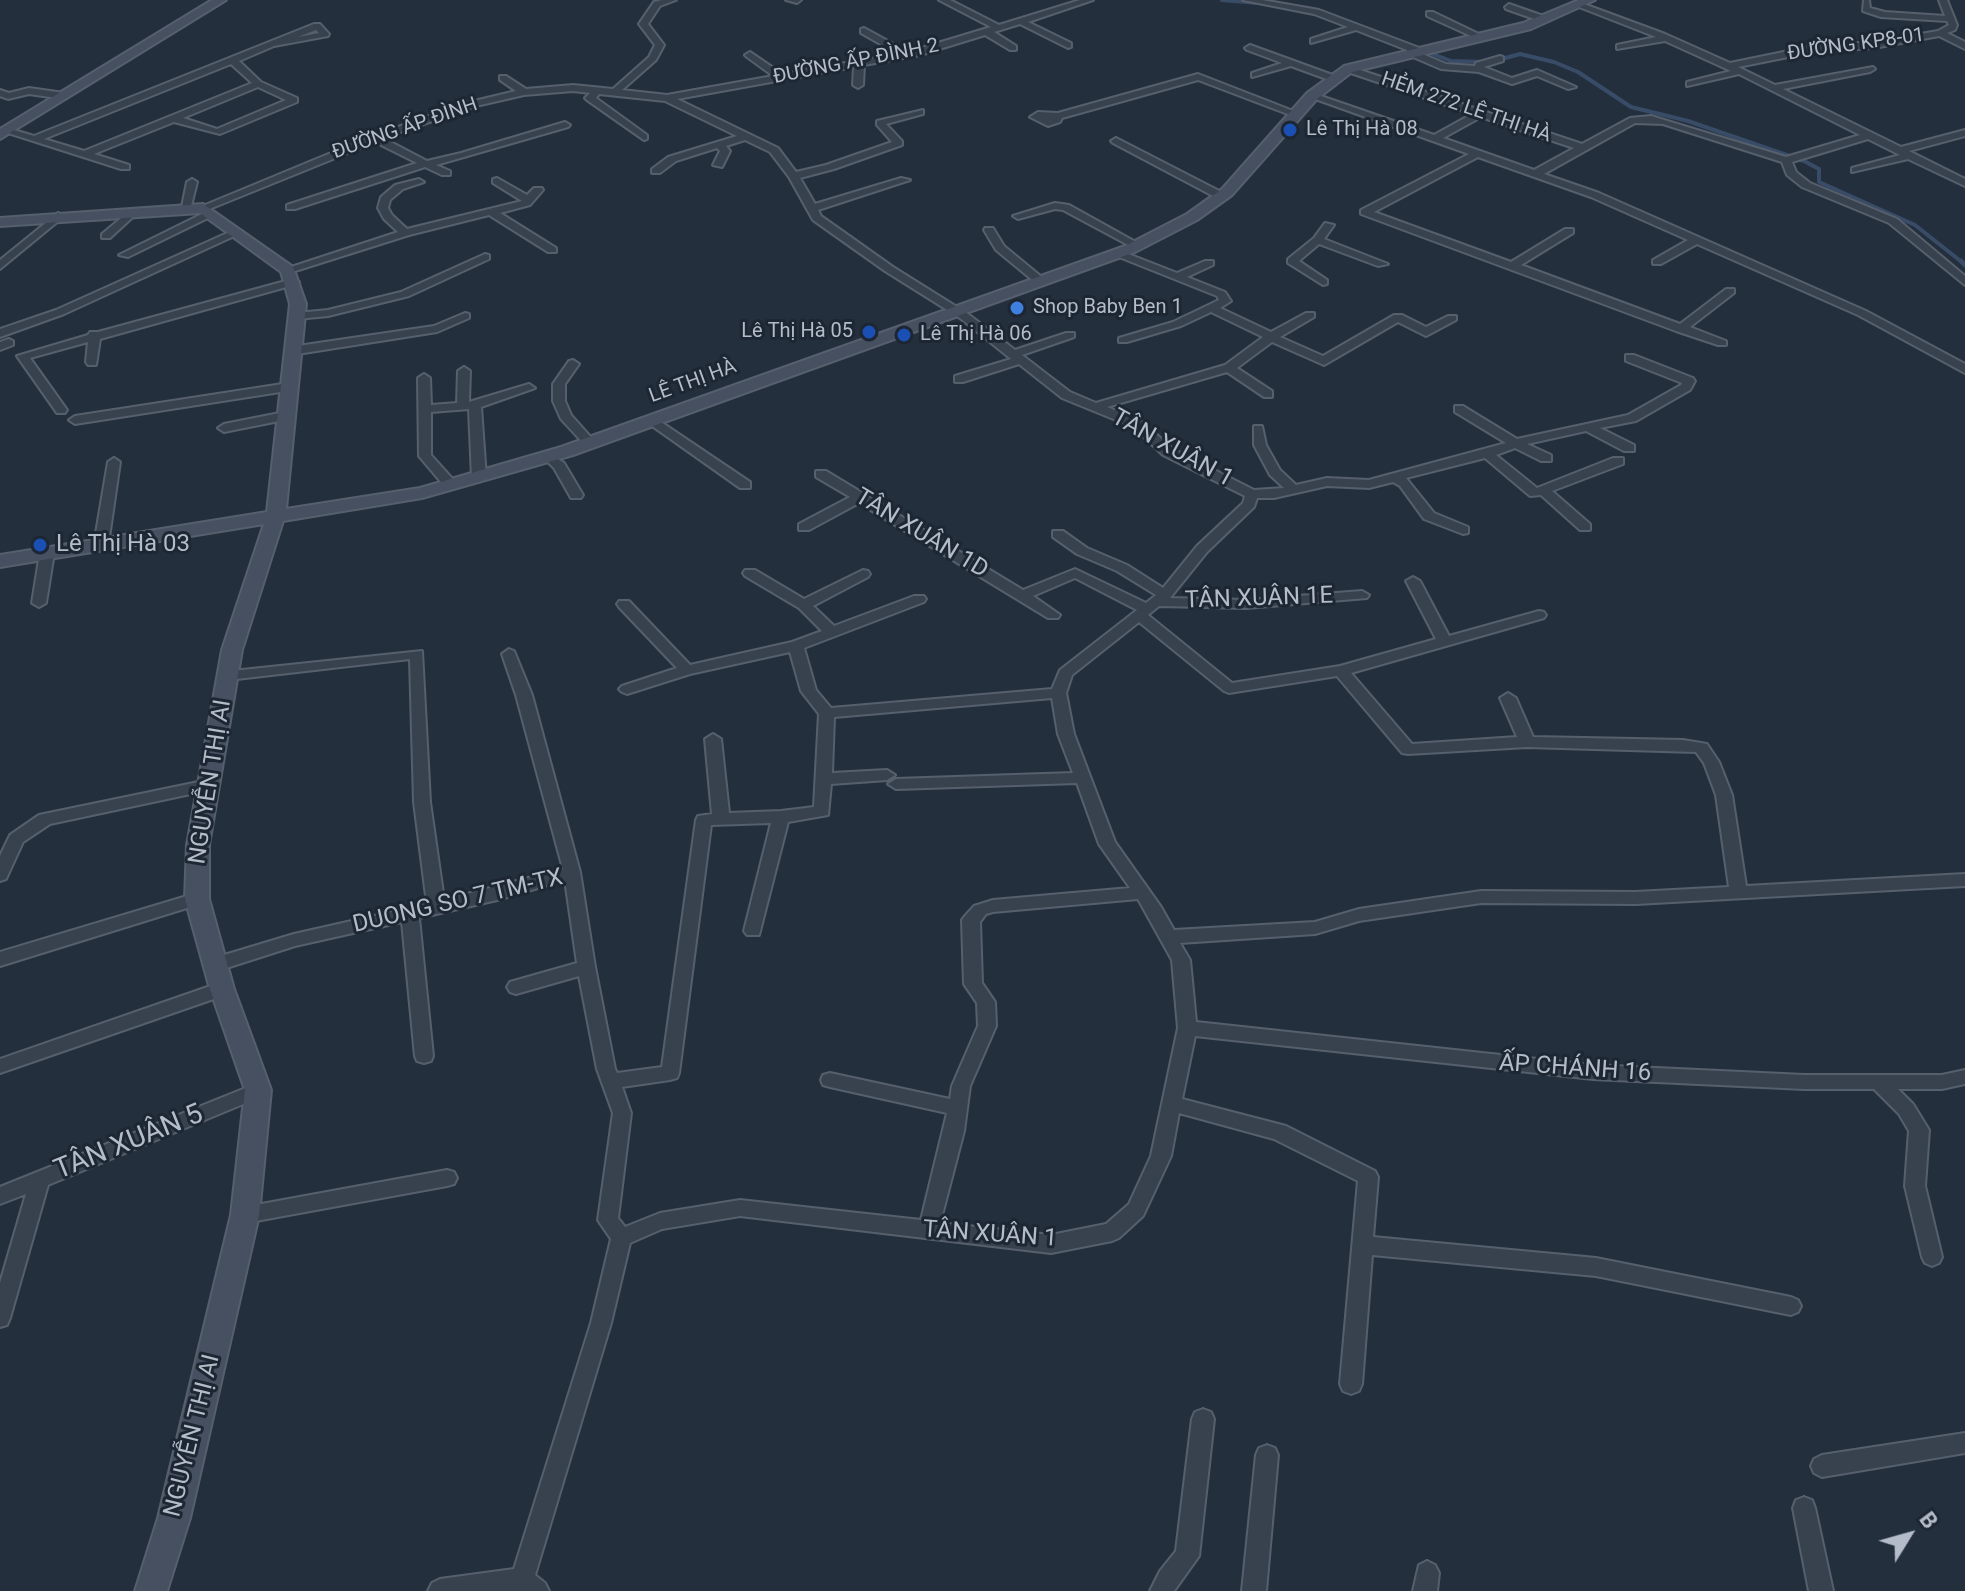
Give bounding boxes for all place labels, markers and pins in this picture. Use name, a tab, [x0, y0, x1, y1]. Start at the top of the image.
place label: Lê Thị Hà 08	[1306, 118, 1418, 142]
marker: Lê Thị Hà 08	[1281, 121, 1299, 139]
place label: Shop Baby Ben 1	[1033, 296, 1183, 320]
marker: Shop Baby Ben 1	[1008, 299, 1026, 317]
place label: Lê Thị Hà 05	[741, 320, 853, 344]
marker: Lê Thị Hà 05	[860, 323, 878, 341]
place label: Lê Thị Hà 06	[920, 323, 1032, 347]
marker: Lê Thị Hà 06	[895, 326, 913, 344]
place label: Lê Thị Hà 03	[56, 531, 190, 559]
marker: Lê Thị Hà 03	[31, 536, 49, 554]

